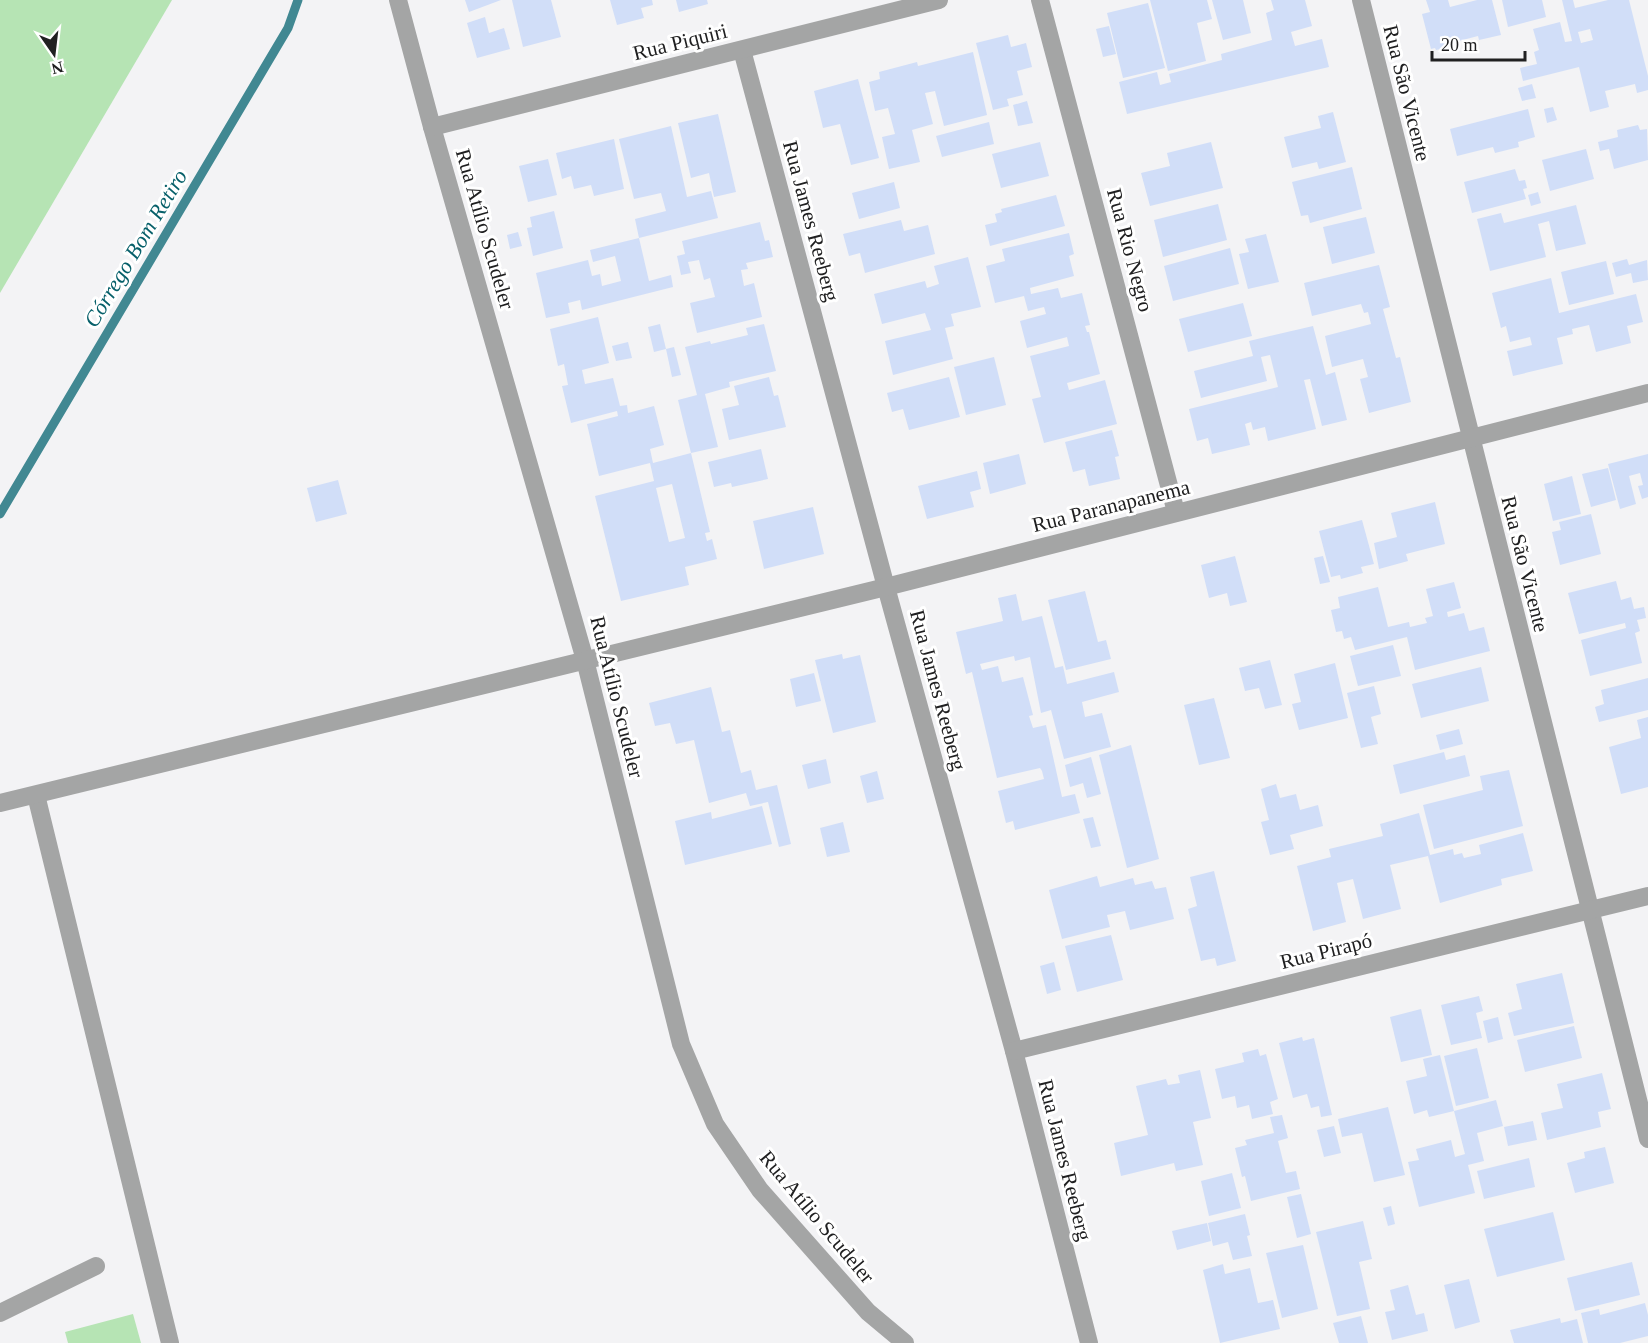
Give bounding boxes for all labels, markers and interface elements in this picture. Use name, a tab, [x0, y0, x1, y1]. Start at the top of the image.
street label: Rua Piquiri	[630, 19, 730, 65]
street label: Rua São Vicente	[1378, 22, 1436, 164]
north arrow	[24, 24, 84, 84]
scale bar	[1432, 24, 1525, 62]
text: 20 m	[1441, 35, 1478, 55]
text: N	[49, 58, 65, 78]
street label: Rua James Reeberg	[778, 138, 844, 304]
street label: Rua Atílio Scudeler	[451, 146, 519, 312]
water label: Córrego Bom Retiro	[79, 165, 192, 332]
street label: Rua Rio Negro	[1102, 185, 1158, 315]
street label: Rua Paranapanema	[1030, 475, 1193, 537]
street label: Rua São Vicente	[1496, 493, 1554, 635]
street label: Rua James Reeberg	[905, 607, 971, 773]
street label: Rua Atílio Scudeler	[585, 614, 649, 780]
street label: Rua Pirapó	[1278, 928, 1374, 974]
street label: Rua James Reeberg	[1033, 1077, 1097, 1244]
street label: Rua Atílio Scudeler	[755, 1146, 879, 1288]

